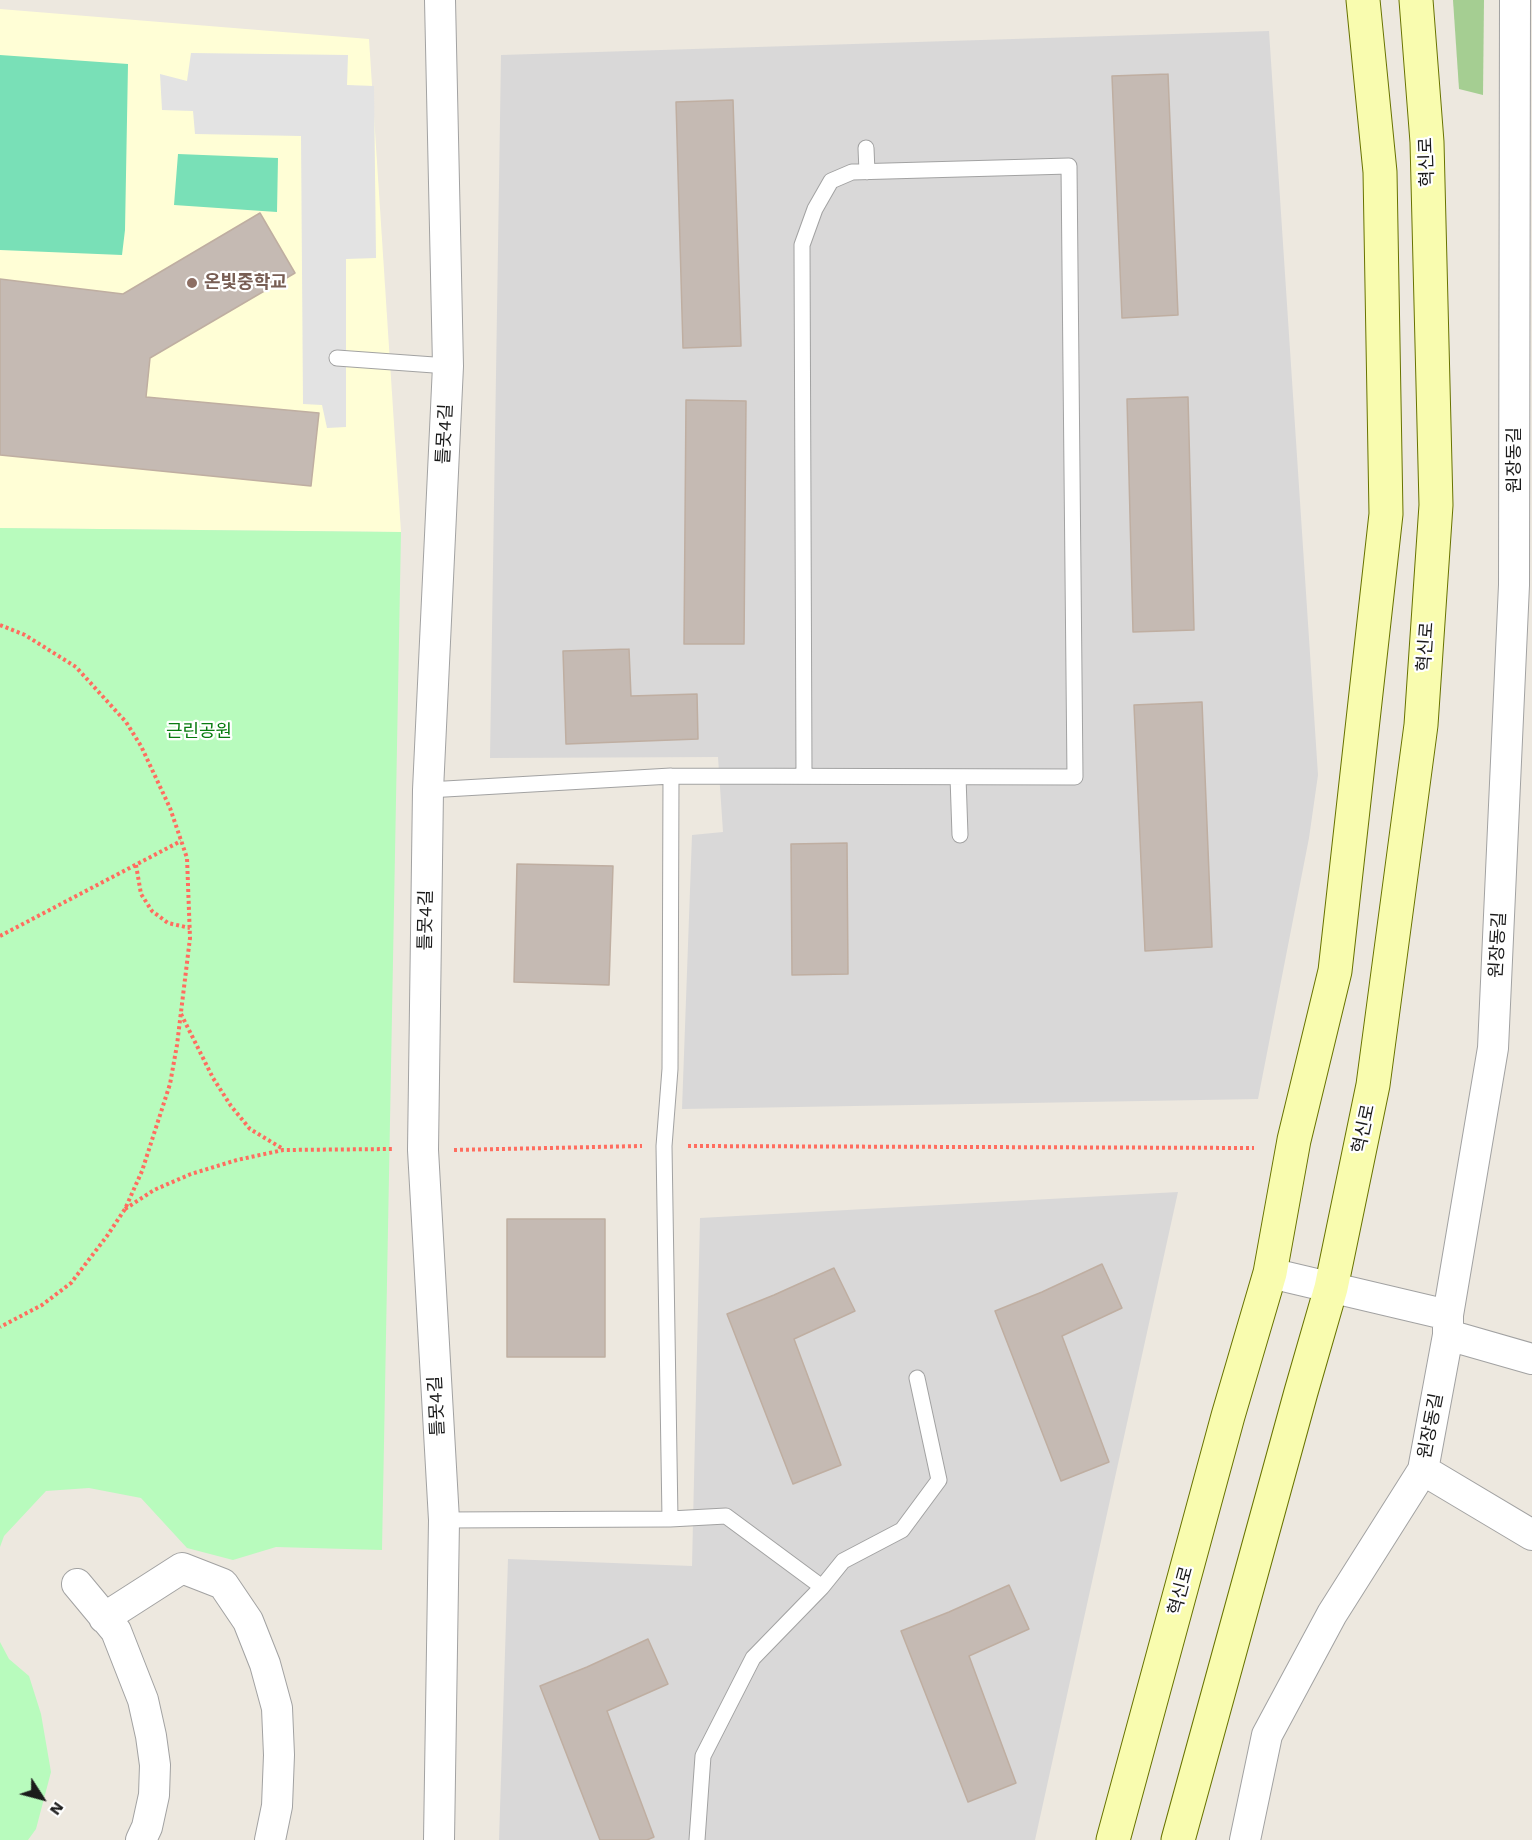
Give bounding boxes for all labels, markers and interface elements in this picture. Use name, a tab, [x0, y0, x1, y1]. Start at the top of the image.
street label: 혁신로	[1415, 137, 1439, 187]
place label: 온빛중학교	[204, 272, 287, 294]
marker: 온빛중학교	[185, 276, 199, 290]
street label: 틀못4길	[433, 403, 457, 465]
street label: 원장동길	[1504, 427, 1526, 493]
street label: 혁신로	[1413, 621, 1439, 673]
park label: 근린공원	[166, 721, 232, 743]
street label: 틀못4길	[415, 889, 437, 951]
street label: 원장동길	[1485, 911, 1511, 979]
street label: 혁신로	[1348, 1102, 1380, 1156]
street label: 틀못4길	[425, 1375, 449, 1437]
street label: 원장동길	[1414, 1391, 1448, 1461]
street label: 혁신로	[1164, 1564, 1198, 1618]
north arrow	[12, 1768, 72, 1828]
text: N	[46, 1798, 68, 1819]

